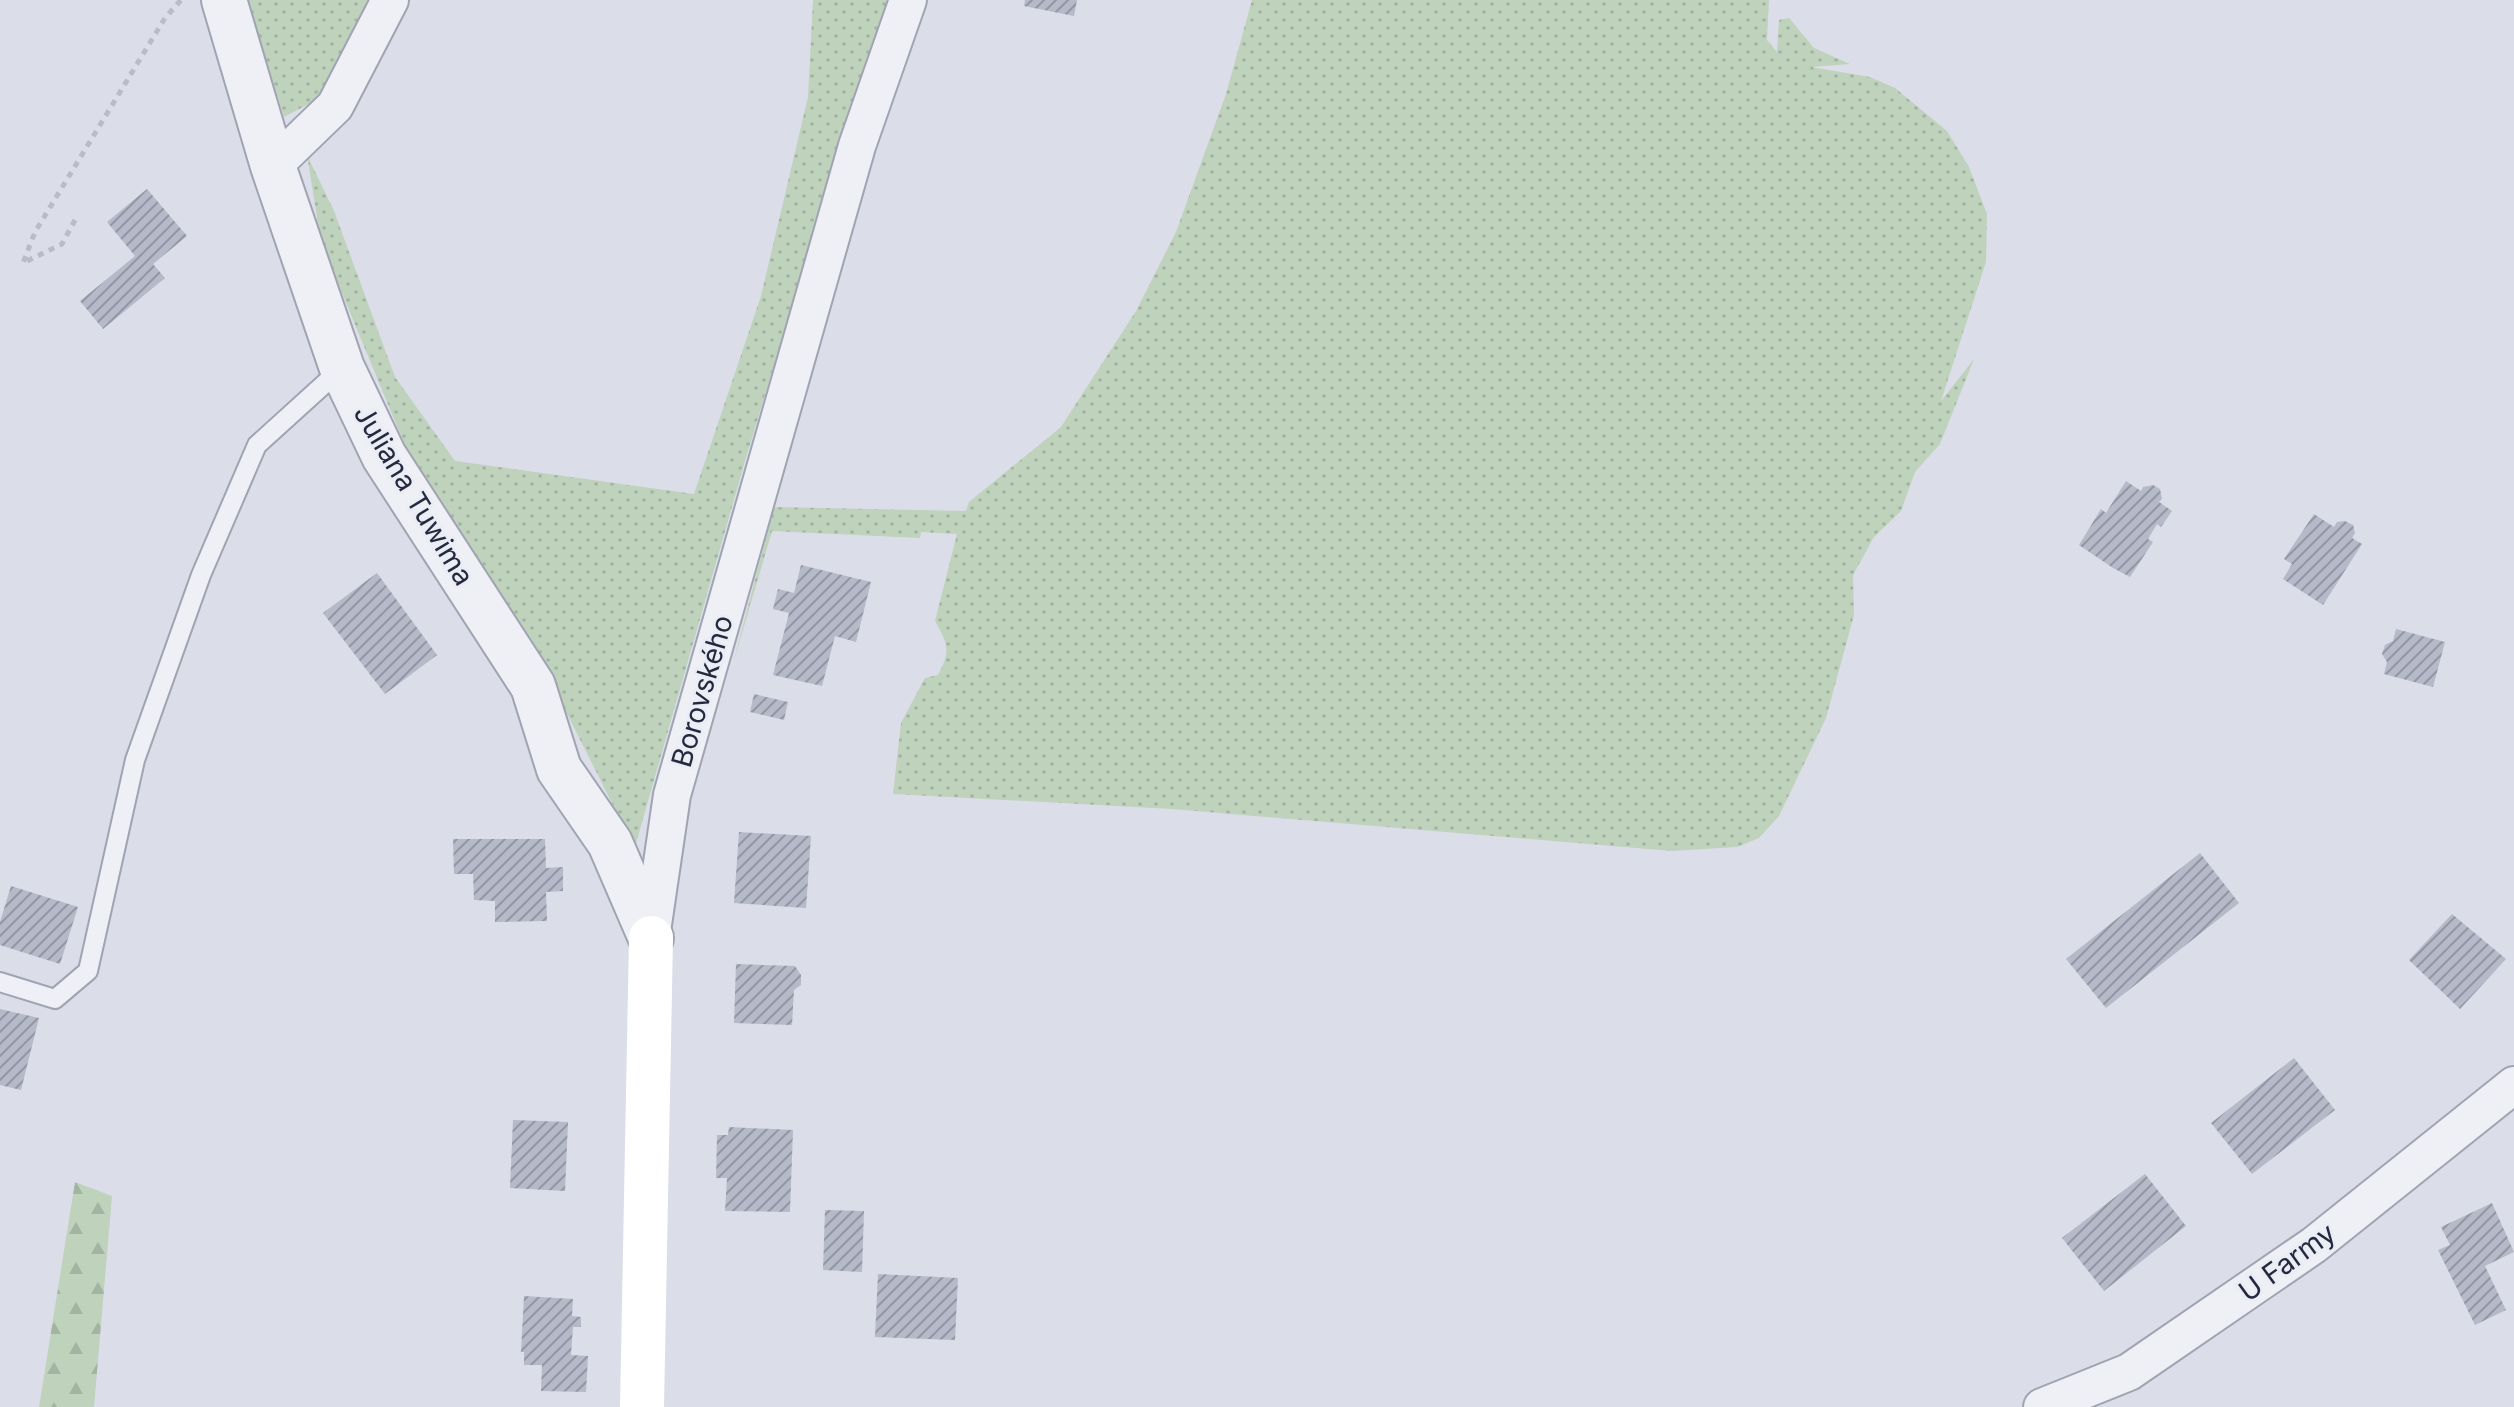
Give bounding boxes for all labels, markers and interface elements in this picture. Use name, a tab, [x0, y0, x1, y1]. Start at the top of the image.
street label: Juliana Tuwima	[347, 399, 481, 591]
street label: Borovského	[664, 611, 740, 771]
street label: U Farmy	[2232, 1216, 2342, 1308]

